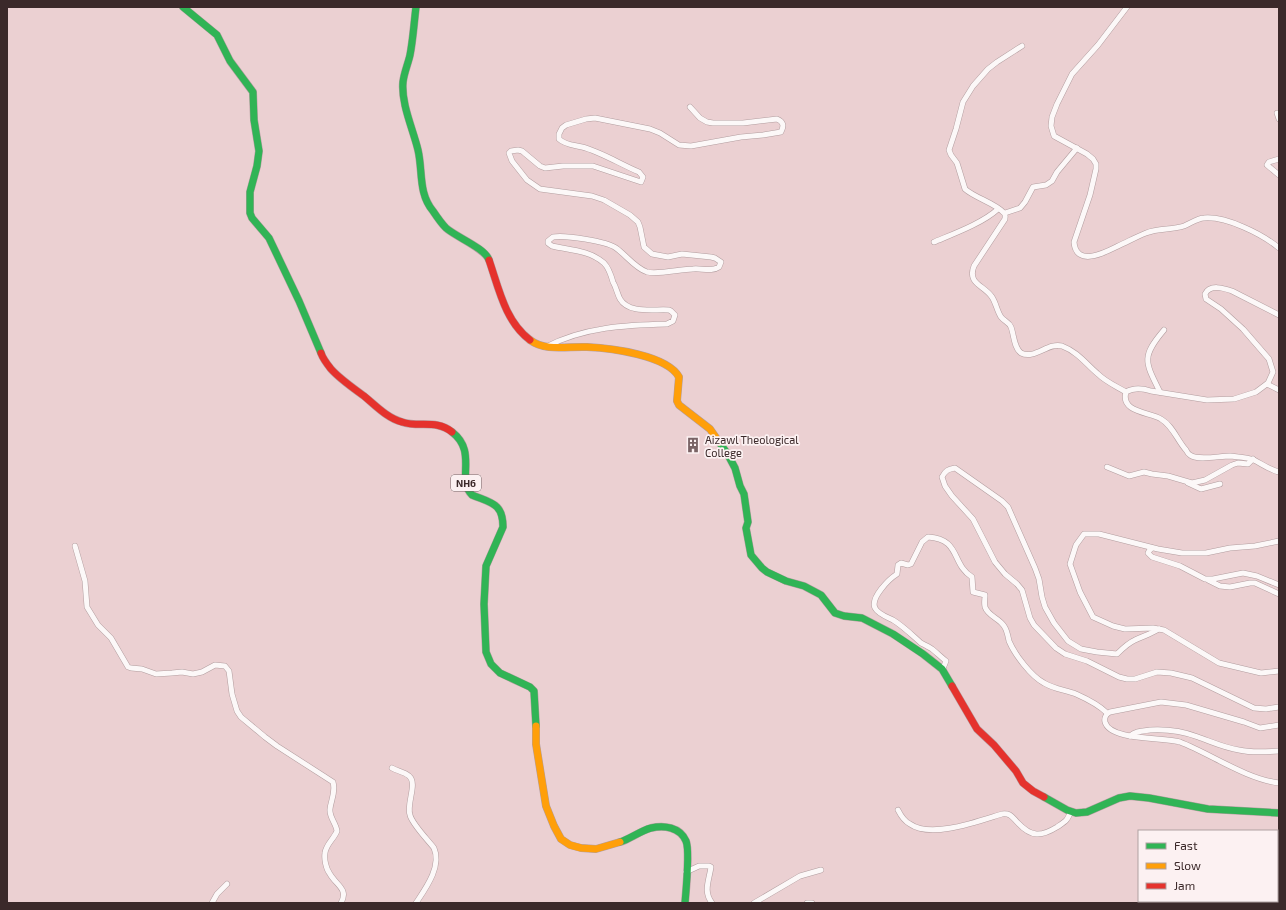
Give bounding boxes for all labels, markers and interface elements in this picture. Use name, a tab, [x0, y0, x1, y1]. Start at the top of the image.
place label: Aizawl Theological College	[705, 433, 799, 459]
building icon: Aizawl Theological College	[684, 436, 702, 454]
road number: NH6	[451, 475, 481, 491]
legend	[1138, 830, 1278, 902]
text: Fast	[1174, 838, 1198, 852]
text: Slow	[1174, 858, 1201, 872]
text: Jam	[1174, 878, 1195, 892]

